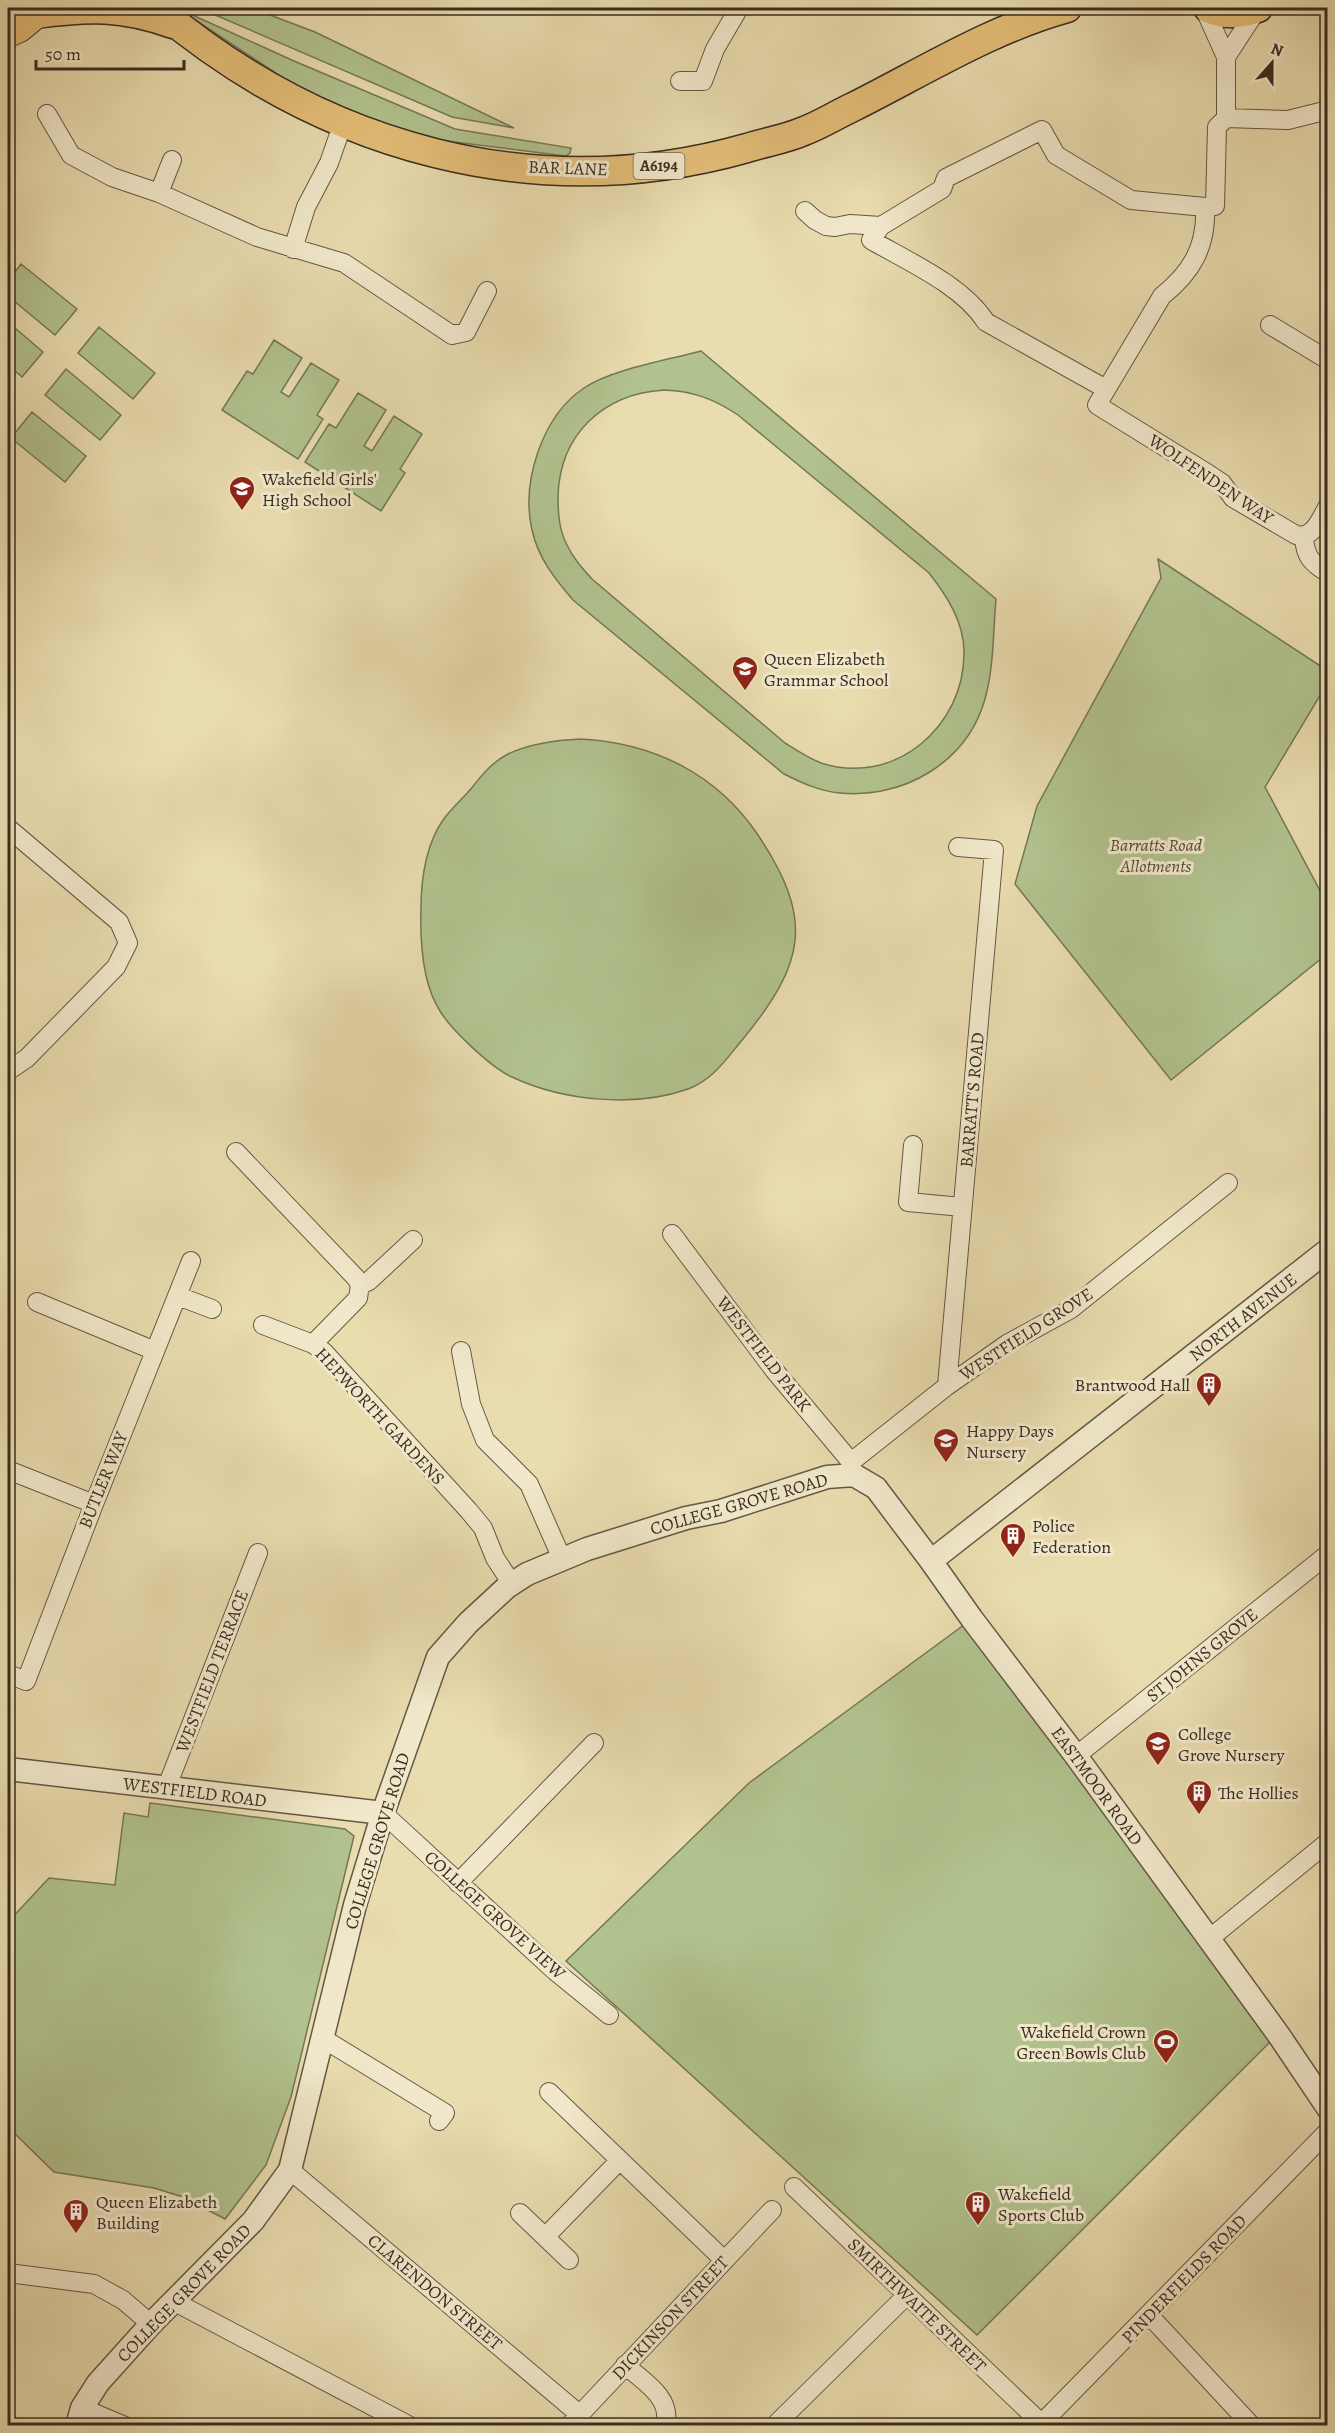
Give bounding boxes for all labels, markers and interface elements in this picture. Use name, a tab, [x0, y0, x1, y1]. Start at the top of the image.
scale bar	[36, 33, 184, 71]
north arrow	[1242, 33, 1302, 93]
text: N	[1268, 38, 1287, 62]
text: 50 m	[45, 42, 81, 66]
road number: A6194	[634, 153, 684, 179]
street label: BAR LANE	[528, 155, 608, 181]
street label: WOLFENDEN WAY	[1143, 428, 1279, 530]
place label: Wakefield Girls' High School	[261, 467, 377, 512]
school or university icon: Wakefield Girls' High School	[227, 474, 257, 512]
place label: Queen Elizabeth Grammar School	[764, 647, 889, 692]
school or university icon: Queen Elizabeth Grammar School	[730, 654, 760, 692]
park label: Barratts Road Allotments	[1110, 833, 1203, 878]
street label: BARRATT'S ROAD	[954, 1031, 990, 1169]
street label: NORTH AVENUE	[1184, 1267, 1302, 1367]
street label: WESTFIELD GROVE	[954, 1282, 1097, 1387]
street label: WESTFIELD PARK	[711, 1291, 817, 1417]
street label: HEPWORTH GARDENS	[310, 1342, 450, 1490]
building icon: Brantwood Hall	[1194, 1370, 1224, 1408]
place label: Brantwood Hall	[1075, 1373, 1191, 1397]
place label: Happy Days Nursery	[966, 1419, 1054, 1464]
school or university icon: Happy Days Nursery	[931, 1426, 961, 1464]
street label: BUTLER WAY	[73, 1427, 134, 1532]
street label: COLLEGE GROVE ROAD	[647, 1467, 831, 1541]
place label: Police Federation	[1032, 1514, 1111, 1559]
building icon: Police Federation	[998, 1521, 1028, 1559]
street label: WESTFIELD TERRACE	[169, 1586, 254, 1757]
street label: ST JOHNS GROVE	[1141, 1602, 1263, 1708]
street label: EASTMOOR ROAD	[1046, 1722, 1148, 1850]
place label: College Grove Nursery	[1178, 1722, 1285, 1767]
school or university icon: College Grove Nursery	[1143, 1729, 1173, 1767]
street label: COLLEGE GROVE ROAD	[339, 1750, 415, 1932]
street label: WESTFIELD ROAD	[121, 1771, 268, 1813]
building icon: The Hollies	[1184, 1778, 1214, 1816]
place label: The Hollies	[1218, 1781, 1299, 1805]
street label: COLLEGE GROVE VIEW	[419, 1845, 571, 1985]
place label: Wakefield Crown Green Bowls Club	[1016, 2020, 1146, 2065]
sports icon: Wakefield Crown Green Bowls Club	[1151, 2027, 1181, 2065]
place label: Wakefield Sports Club	[997, 2182, 1084, 2227]
building icon: Wakefield Sports Club	[963, 2189, 993, 2227]
place label: Queen Elizabeth Building	[96, 2190, 218, 2235]
building icon: Queen Elizabeth Building	[61, 2197, 91, 2235]
street label: PINDERFIELDS ROAD	[1116, 2209, 1252, 2349]
street label: COLLEGE GROVE ROAD	[112, 2219, 256, 2367]
street label: CLARENDON STREET	[363, 2228, 508, 2356]
street label: SMIRTHWAITE STREET	[843, 2233, 992, 2378]
street label: DICKINSON STREET	[606, 2251, 734, 2385]

